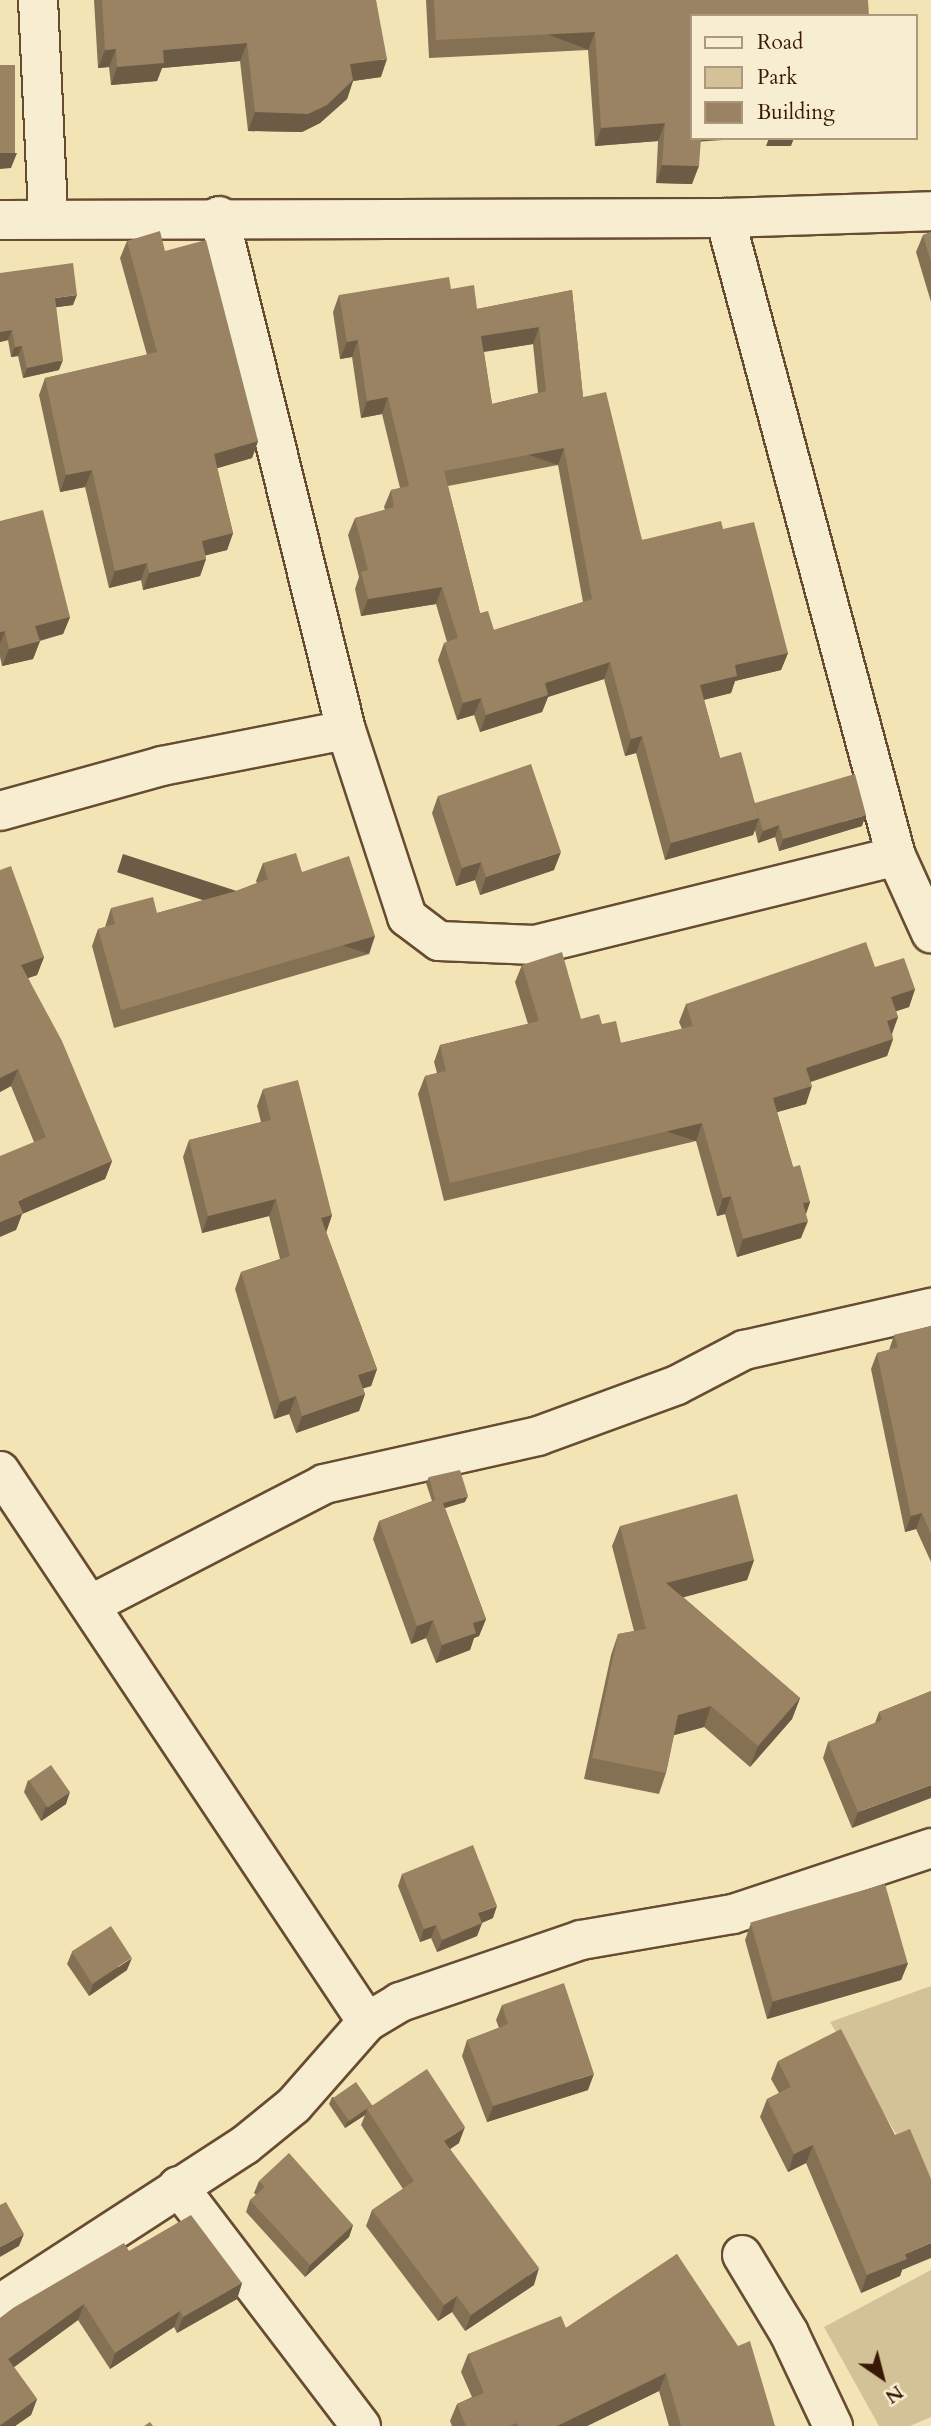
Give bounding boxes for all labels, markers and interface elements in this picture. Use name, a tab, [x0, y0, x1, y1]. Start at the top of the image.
legend	[690, 14, 917, 140]
text: Road	[757, 28, 803, 57]
text: Park	[757, 63, 797, 92]
text: Building	[757, 98, 835, 127]
north arrow	[847, 2342, 917, 2412]
text: N	[880, 2379, 908, 2410]

